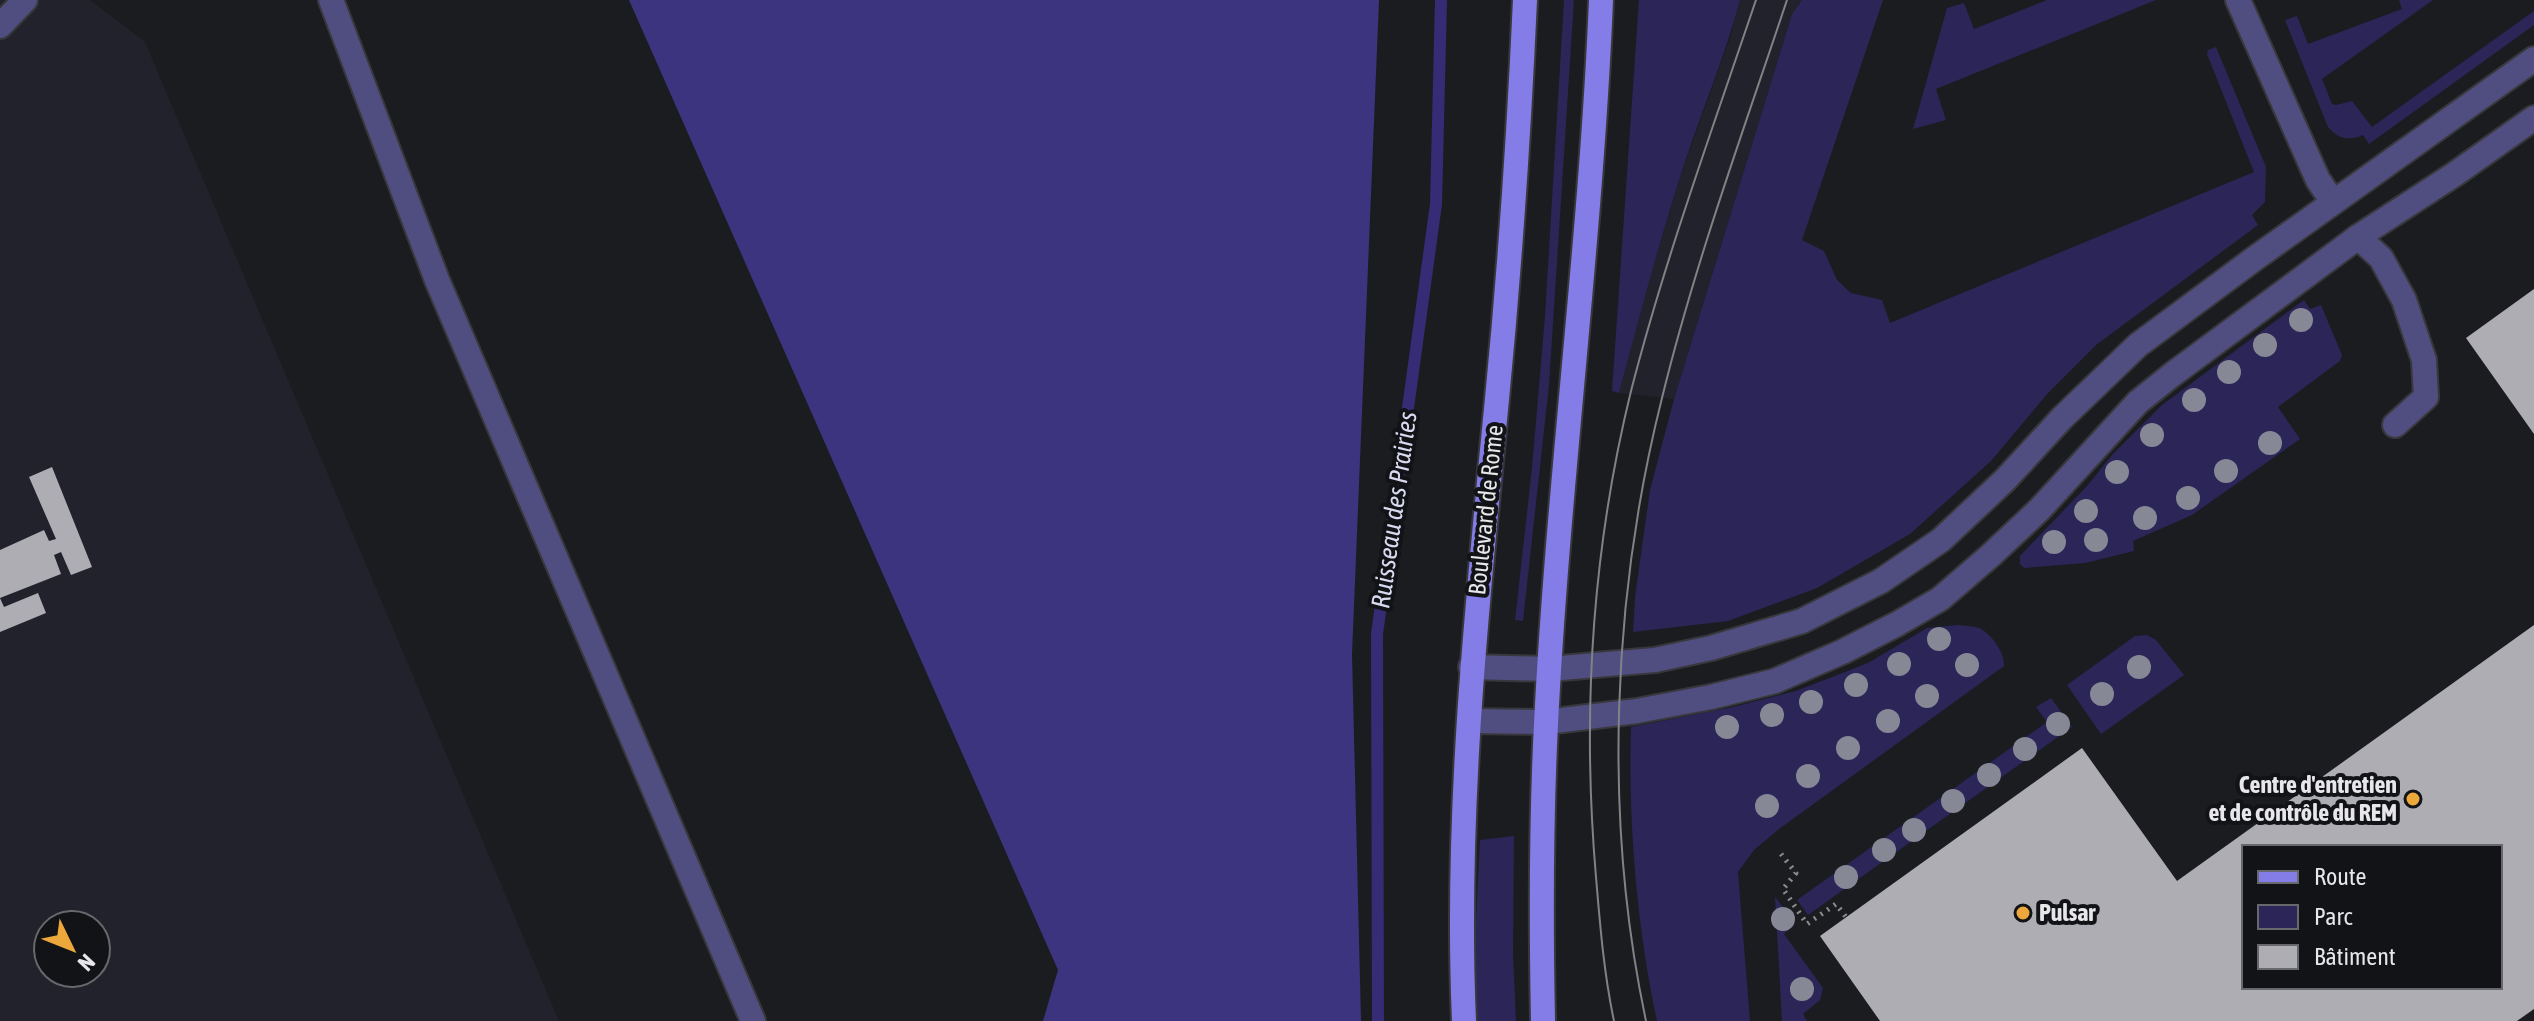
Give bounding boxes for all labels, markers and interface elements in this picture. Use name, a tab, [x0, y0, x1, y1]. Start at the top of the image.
water label: Ruisseau des Prairies	[1365, 410, 1423, 610]
street label: Boulevard de Rome	[1463, 424, 1508, 596]
place label: Centre d'entretien et de contrôle du REM	[2208, 771, 2397, 826]
marker: Centre d'entretien et de contrôle du REM	[2404, 790, 2422, 808]
legend	[2242, 845, 2502, 989]
text: Route	[2314, 863, 2366, 890]
place label: Pulsar	[2039, 899, 2096, 926]
text: Parc	[2314, 903, 2353, 930]
marker: Pulsar	[2014, 904, 2032, 922]
north arrow	[32, 909, 112, 989]
text: Bâtiment	[2314, 943, 2396, 970]
text: N	[73, 949, 101, 976]

